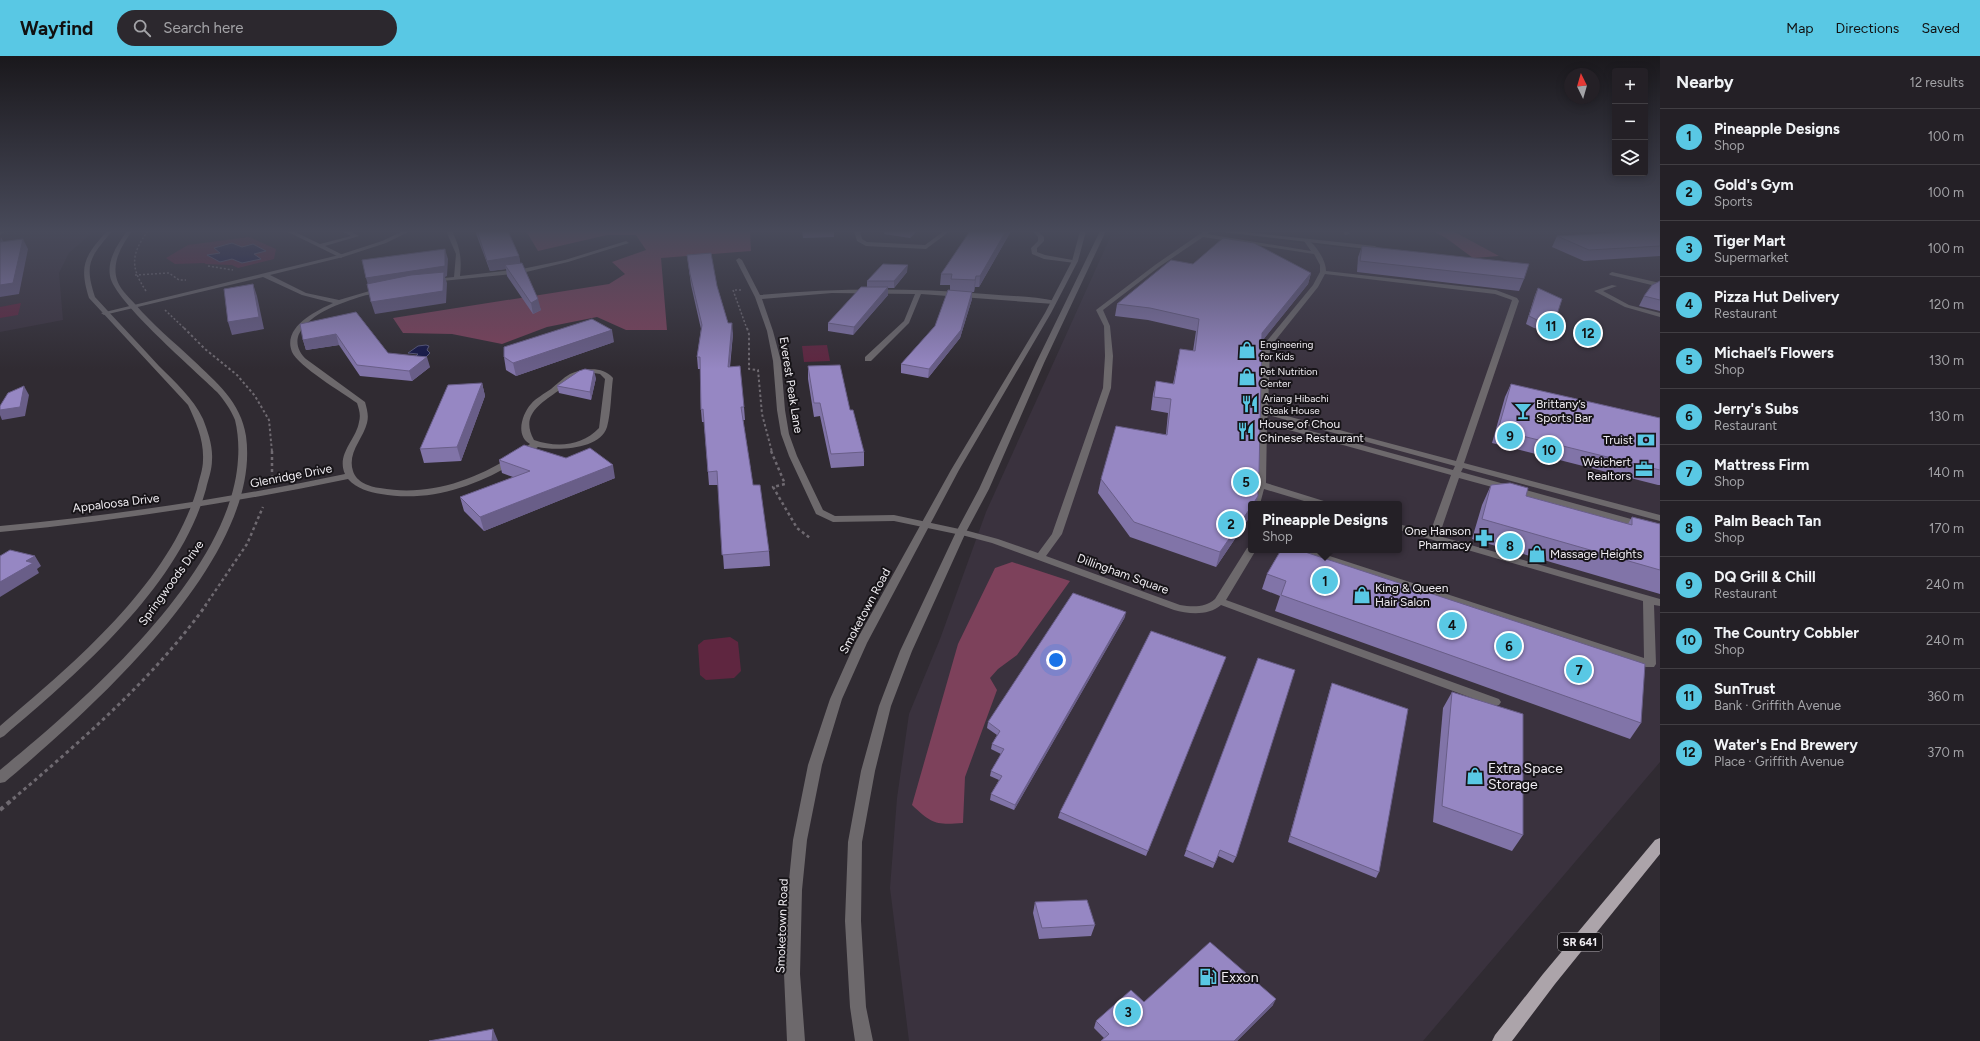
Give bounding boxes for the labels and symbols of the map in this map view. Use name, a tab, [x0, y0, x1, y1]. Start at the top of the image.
north arrow	[1564, 68, 1600, 104]
pin: 11	[1538, 311, 1564, 341]
pin: 12	[1575, 318, 1601, 348]
street label: Everest Peak Lane	[776, 336, 806, 435]
place label: Engineering for Kids	[1260, 338, 1313, 363]
shop icon: Engineering for Kids	[1237, 340, 1257, 360]
place label: Pet Nutrition Center	[1260, 365, 1318, 390]
shop icon: Pet Nutrition Center	[1237, 367, 1257, 387]
place label: Ariang Hibachi Steak House	[1263, 392, 1329, 417]
restaurant icon: Ariang Hibachi Steak House	[1240, 394, 1260, 414]
place label: Brittany’s Sports Bar	[1536, 397, 1592, 425]
bar icon: Brittany’s Sports Bar	[1513, 401, 1533, 421]
place label: House of Chou Chinese Restaurant	[1259, 417, 1364, 445]
restaurant icon: House of Chou Chinese Restaurant	[1236, 421, 1256, 441]
pin: 9	[1497, 421, 1523, 451]
bank icon: Truist	[1636, 430, 1656, 450]
place label: Truist	[1603, 433, 1633, 447]
pin: 10	[1536, 435, 1562, 465]
place label: Weichert Realtors	[1582, 455, 1631, 483]
office icon: Weichert Realtors	[1634, 459, 1654, 479]
street label: Glenridge Drive	[249, 461, 334, 491]
pin: 5	[1233, 467, 1259, 497]
street label: Appaloosa Drive	[72, 491, 161, 515]
pin: 2	[1218, 509, 1244, 539]
place label: One Hanson Pharmacy	[1404, 524, 1472, 552]
pharmacy icon: One Hanson Pharmacy	[1474, 528, 1494, 548]
pin: 8	[1497, 531, 1523, 561]
street label: Springwoods Drive	[135, 537, 207, 628]
shop icon: Massage Heights	[1527, 544, 1547, 564]
place label: Massage Heights	[1550, 547, 1643, 561]
street label: Dillingham Square	[1075, 551, 1171, 597]
street label: Smoketown Road	[837, 566, 893, 656]
pin: 1	[1312, 566, 1338, 596]
place label: King & Queen Hair Salon	[1375, 581, 1449, 609]
shop icon: King & Queen Hair Salon	[1352, 585, 1372, 605]
pin: 4	[1439, 610, 1465, 640]
pin: 6	[1496, 631, 1522, 661]
your location	[1046, 650, 1066, 670]
pin: 7	[1566, 655, 1592, 685]
place label: Extra Space Storage	[1488, 760, 1563, 793]
shop icon: Extra Space Storage	[1465, 766, 1485, 786]
street label: Smoketown Road	[773, 878, 791, 974]
road number: SR 641	[1558, 933, 1602, 951]
fuel station icon: Exxon	[1198, 967, 1218, 987]
place label: Exxon	[1221, 969, 1259, 986]
pin: 3	[1115, 997, 1141, 1027]

